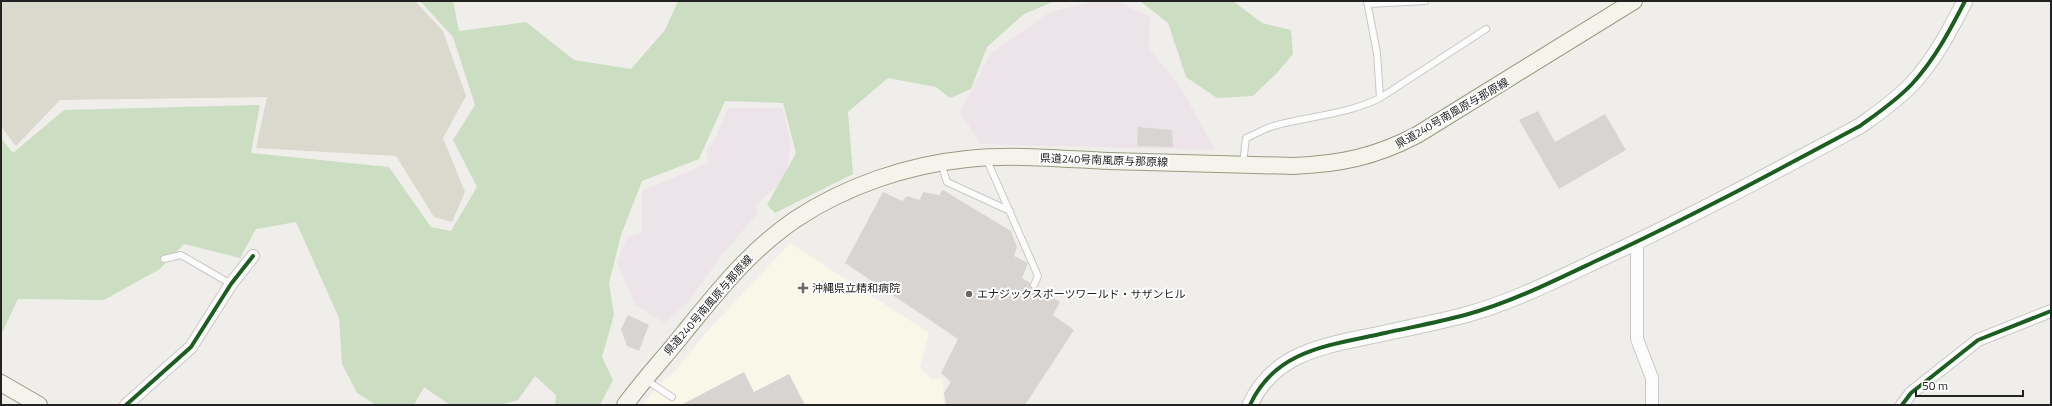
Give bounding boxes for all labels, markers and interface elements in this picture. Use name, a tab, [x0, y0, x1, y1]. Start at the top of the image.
street label: 県道240号南風原与那原線	[1392, 74, 1512, 152]
street label: 県道240号南風原与那原線	[1040, 150, 1168, 170]
street label: 県道240号南風原与那原線	[660, 251, 756, 359]
place label: 沖縄県立精和病院	[812, 280, 900, 296]
marker: 沖縄県立精和病院	[797, 282, 809, 294]
place label: エナジックスポーツワールド・サザンヒル	[977, 286, 1185, 302]
marker: エナジックスポーツワールド・サザンヒル	[964, 289, 974, 299]
scale bar	[1916, 372, 2023, 398]
text: 50 m	[1922, 376, 1948, 395]

